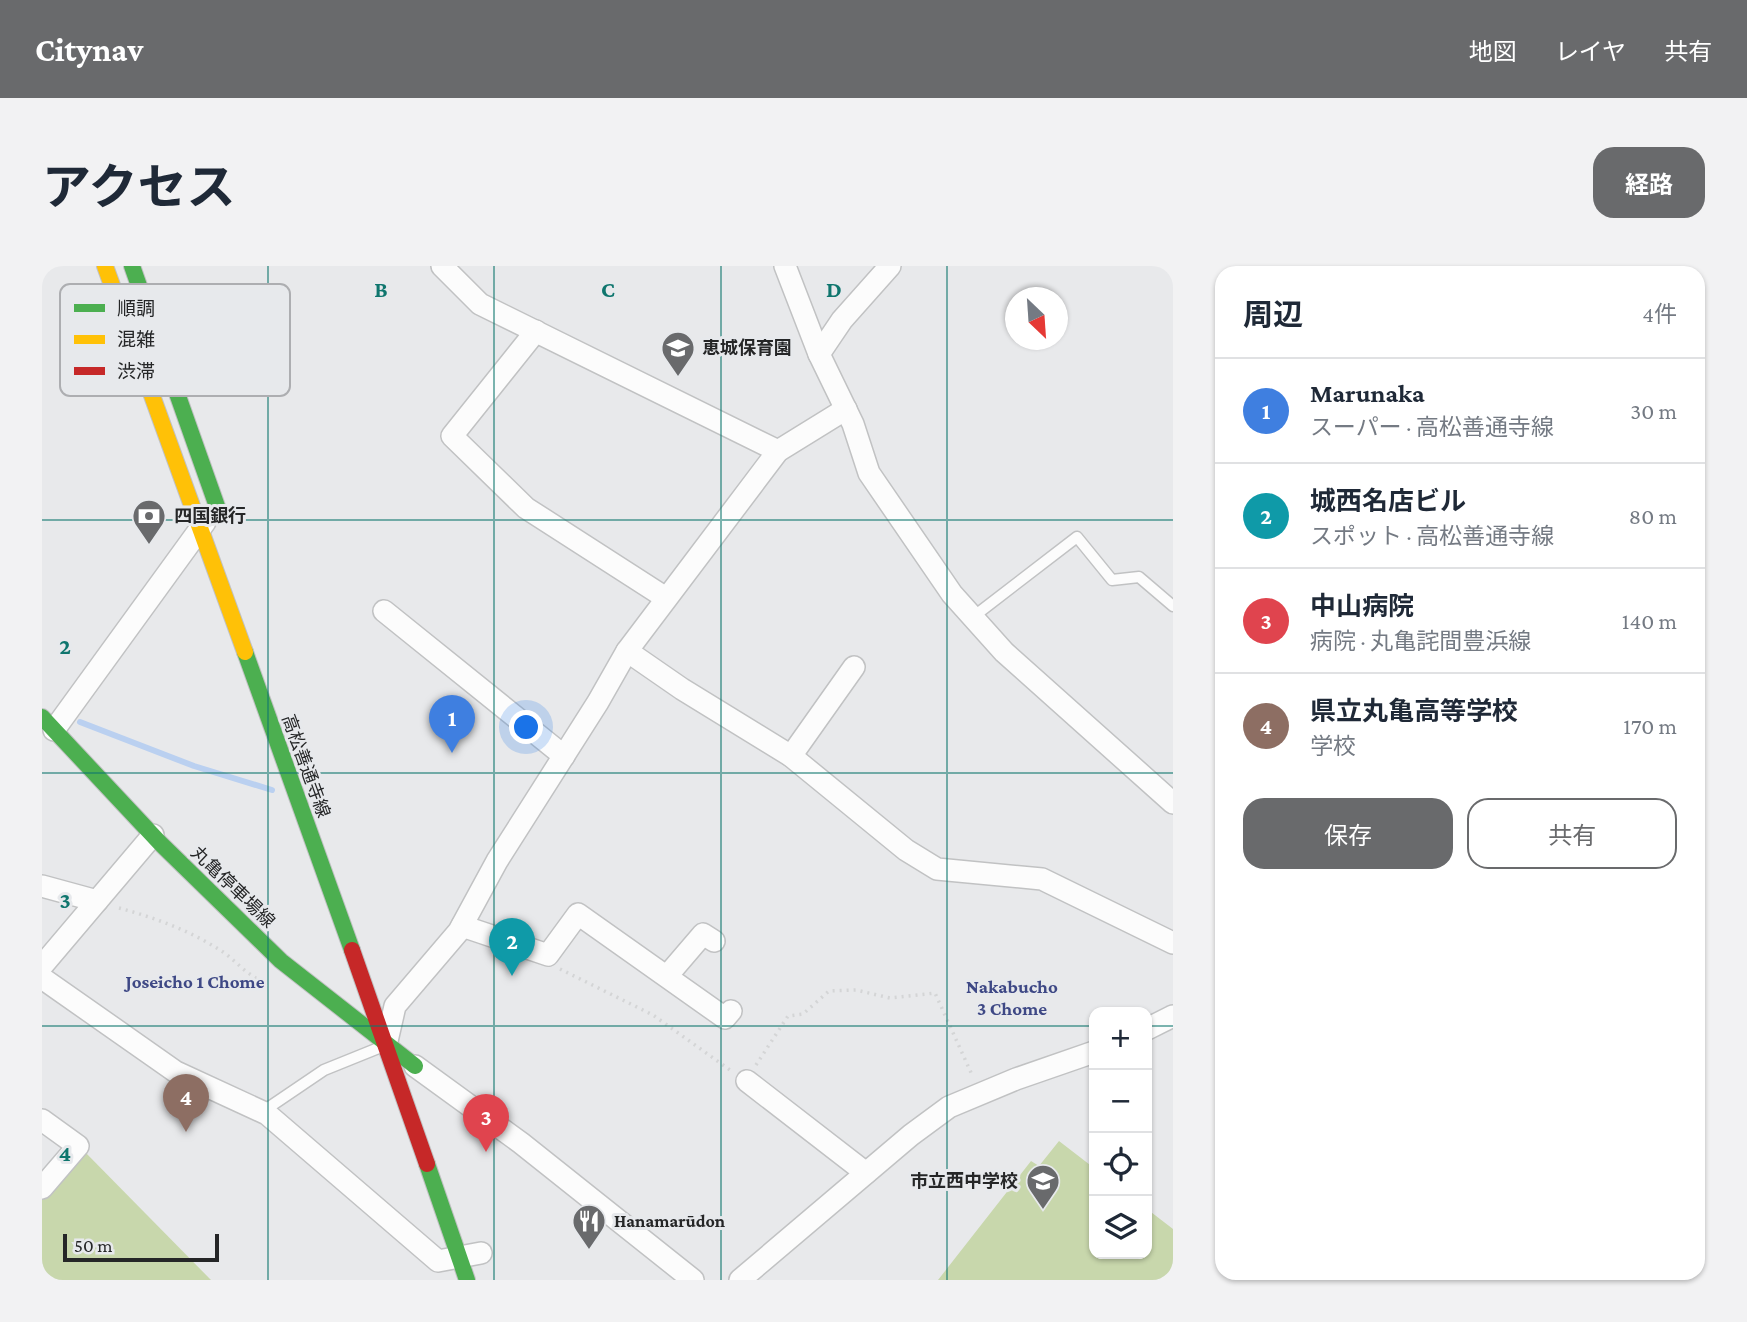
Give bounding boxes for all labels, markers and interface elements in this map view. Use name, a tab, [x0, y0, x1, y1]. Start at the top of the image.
text: Citynav	[35, 31, 143, 68]
text: 地図	[1469, 38, 1517, 65]
text: レイヤ	[1555, 38, 1626, 65]
text: 共有	[1664, 38, 1712, 65]
button: 経路	[1593, 147, 1705, 218]
text: アクセス	[42, 160, 236, 215]
text: B	[374, 276, 388, 302]
text: C	[601, 276, 615, 302]
text: D	[826, 276, 842, 302]
legend	[60, 284, 290, 396]
north arrow	[1005, 287, 1068, 350]
text: 順調	[117, 298, 155, 319]
text: 周辺	[1243, 298, 1303, 331]
text: 4件	[1642, 301, 1677, 327]
text: 混雑	[117, 329, 155, 350]
school or university icon: 恵城保育園	[659, 329, 697, 378]
place label: 恵城保育園	[702, 338, 792, 358]
text: 渋滞	[117, 361, 155, 382]
text: Marunaka	[1310, 379, 1425, 408]
text: 1	[1262, 398, 1270, 424]
text: 30 m	[1630, 398, 1677, 424]
text: スーパー · 高松善通寺線	[1310, 414, 1554, 440]
text: 城西名店ビル	[1310, 487, 1466, 516]
bank icon: 四国銀行	[130, 497, 168, 546]
text: 2	[1260, 503, 1272, 529]
text: 80 m	[1629, 503, 1677, 529]
place label: 四国銀行	[174, 505, 246, 526]
text: スポット · 高松善通寺線	[1310, 523, 1554, 549]
text: 中山病院	[1310, 592, 1414, 621]
text: 3	[1260, 608, 1272, 634]
text: 140 m	[1622, 608, 1677, 634]
text: 病院 · 丸亀詫間豊浜線	[1310, 628, 1531, 654]
text: 2	[59, 633, 71, 659]
pin: 1	[429, 695, 475, 753]
text: 県立丸亀高等学校	[1310, 697, 1518, 726]
your location	[509, 710, 543, 744]
street label: 高松善通寺線	[278, 712, 334, 820]
text: 4	[1260, 713, 1272, 739]
text: 170 m	[1623, 713, 1677, 739]
text: 学校	[1310, 733, 1356, 759]
button: 保存	[1243, 798, 1453, 869]
button: 共有	[1467, 798, 1677, 869]
street label: 丸亀停車場線	[187, 842, 279, 932]
text: 3	[59, 887, 71, 913]
pin: 2	[489, 918, 535, 976]
district label: Joseicho 1 Chome	[123, 971, 265, 992]
district label: Nakabucho 3 Chome	[966, 976, 1058, 1019]
map controls	[1089, 1007, 1152, 1259]
button: +	[1089, 1007, 1152, 1070]
button: −	[1089, 1070, 1152, 1133]
pin: 4	[163, 1074, 209, 1132]
pin: 3	[463, 1094, 509, 1152]
button: locate	[1089, 1133, 1152, 1196]
text: 4	[59, 1140, 71, 1166]
school or university icon: 市立西中学校	[1024, 1162, 1062, 1211]
place label: 市立西中学校	[910, 1171, 1018, 1191]
button: layers	[1089, 1196, 1152, 1259]
restaurant icon: Hanamarūdon	[570, 1202, 608, 1251]
place label: Hanamarūdon	[614, 1211, 726, 1231]
scale bar	[63, 1231, 219, 1263]
text: 50 m	[74, 1235, 113, 1256]

